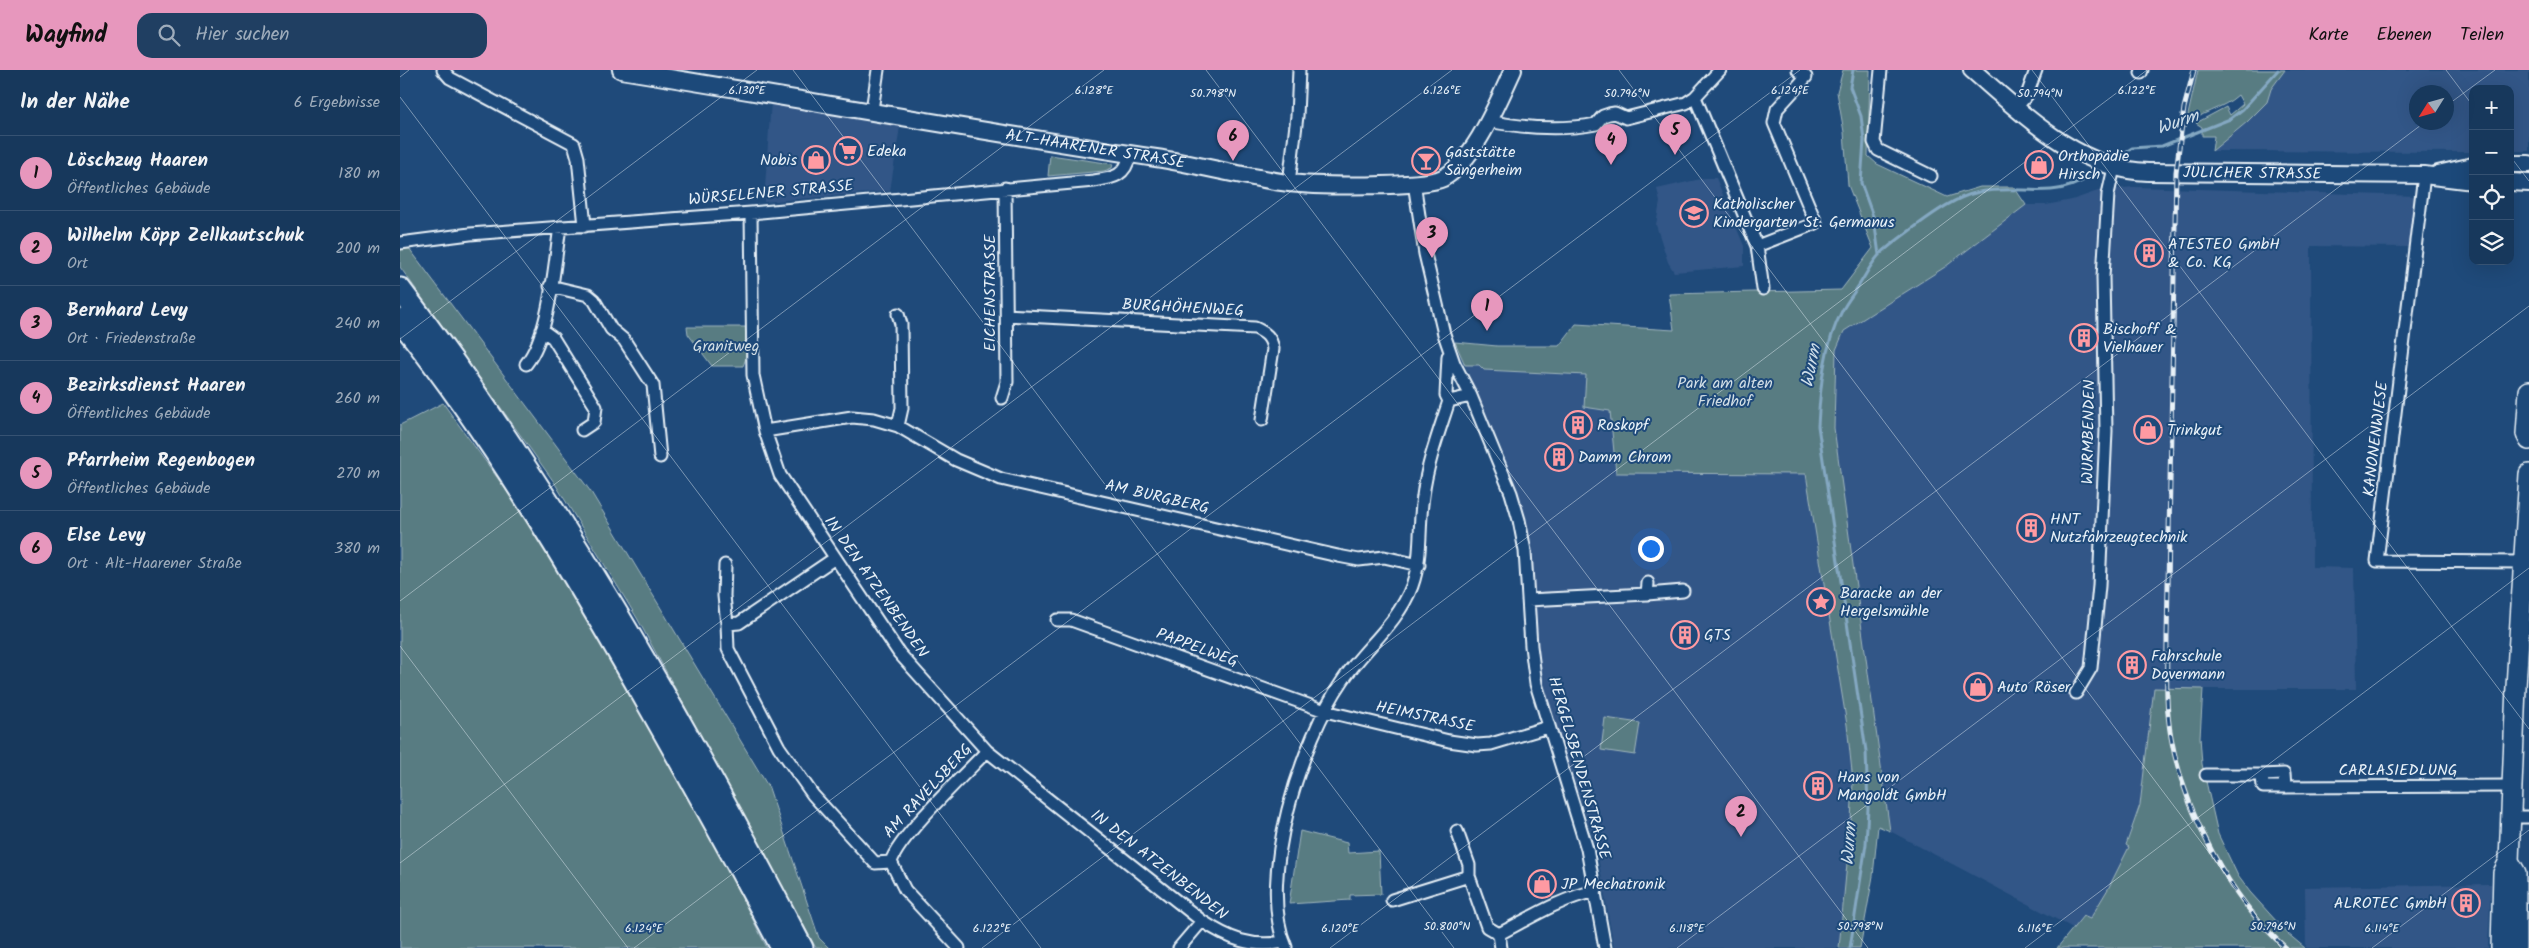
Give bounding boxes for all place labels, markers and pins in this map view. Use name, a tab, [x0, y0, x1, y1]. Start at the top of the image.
pin: 5	[1659, 114, 1691, 155]
pin: 6	[1217, 120, 1249, 161]
pin: 4	[1595, 124, 1627, 165]
supermarket icon: Edeka	[833, 136, 863, 166]
place label: Edeka	[867, 139, 907, 164]
place label: Gaststätte Sängerheim	[1445, 140, 1522, 183]
place label: Orthopädie Hirsch	[2058, 144, 2129, 187]
shop icon: Nobis	[801, 145, 831, 175]
bar icon: Gaststätte Sängerheim	[1411, 146, 1441, 176]
place label: Nobis	[760, 148, 797, 173]
shop icon: Orthopädie Hirsch	[2024, 150, 2054, 180]
place label: Katholischer Kindergarten St. Germanus	[1713, 192, 1895, 235]
school or university icon: Katholischer Kindergarten St. Germanus	[1679, 198, 1709, 228]
pin: 3	[1416, 217, 1448, 258]
place label: ATESTEO GmbH & Co. KG	[2168, 232, 2280, 275]
building icon: ATESTEO GmbH & Co. KG	[2134, 238, 2164, 268]
pin: 1	[1471, 290, 1503, 331]
place label: Bischoff & Vielhauer	[2103, 317, 2176, 360]
building icon: Bischoff & Vielhauer	[2069, 323, 2099, 353]
building icon: Roskopf	[1563, 410, 1593, 440]
place label: Roskopf	[1597, 413, 1651, 438]
shop icon: Trinkgut	[2133, 415, 2163, 445]
place label: Trinkgut	[2167, 418, 2223, 443]
building icon: Damm Chrom	[1544, 442, 1574, 472]
place label: Damm Chrom	[1578, 445, 1671, 470]
place label: HNT Nutzfahrzeugtechnik	[2050, 507, 2188, 550]
building icon: HNT Nutzfahrzeugtechnik	[2016, 513, 2046, 543]
place label: Baracke an der Hergelsmühle	[1840, 581, 1943, 624]
place icon: Baracke an der Hergelsmühle	[1806, 587, 1836, 617]
building icon: GTS	[1670, 620, 1700, 650]
place label: GTS	[1704, 623, 1731, 648]
place label: Fahrschule Dovermann	[2151, 644, 2225, 687]
building icon: Fahrschule Dovermann	[2117, 650, 2147, 680]
shop icon: Auto Röser	[1963, 672, 1993, 702]
place label: Auto Röser	[1997, 675, 2072, 700]
place label: Hans von Mangoldt GmbH	[1837, 765, 1947, 808]
building icon: Hans von Mangoldt GmbH	[1803, 771, 1833, 801]
pin: 2	[1725, 796, 1757, 837]
shop icon: JP Mechatronik	[1527, 869, 1557, 899]
place label: JP Mechatronik	[1561, 872, 1666, 897]
building icon: ALROTEC GmbH	[2451, 888, 2481, 918]
place label: ALROTEC GmbH	[2334, 891, 2447, 916]

